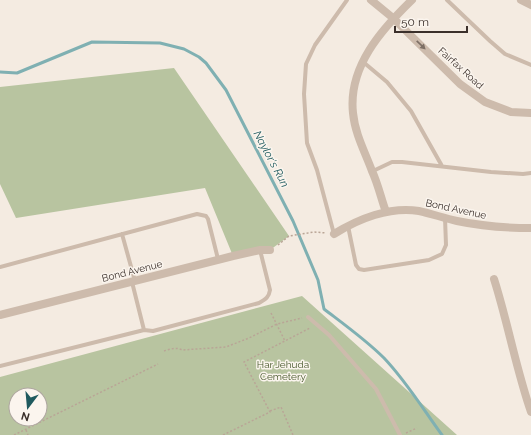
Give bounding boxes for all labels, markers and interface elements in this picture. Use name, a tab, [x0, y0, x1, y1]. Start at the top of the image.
scale bar	[395, 8, 467, 34]
text: 50 m	[401, 15, 429, 29]
one-way arrow	[416, 40, 426, 50]
street label: Fairfax Road	[436, 45, 486, 91]
water label: Naylor's Run	[251, 129, 291, 189]
street label: Bond Avenue	[425, 197, 488, 221]
street label: Bond Avenue	[101, 258, 164, 284]
park label: Har Jehuda Cemetery	[257, 359, 309, 382]
north arrow	[8, 387, 48, 427]
text: N	[20, 409, 31, 424]

